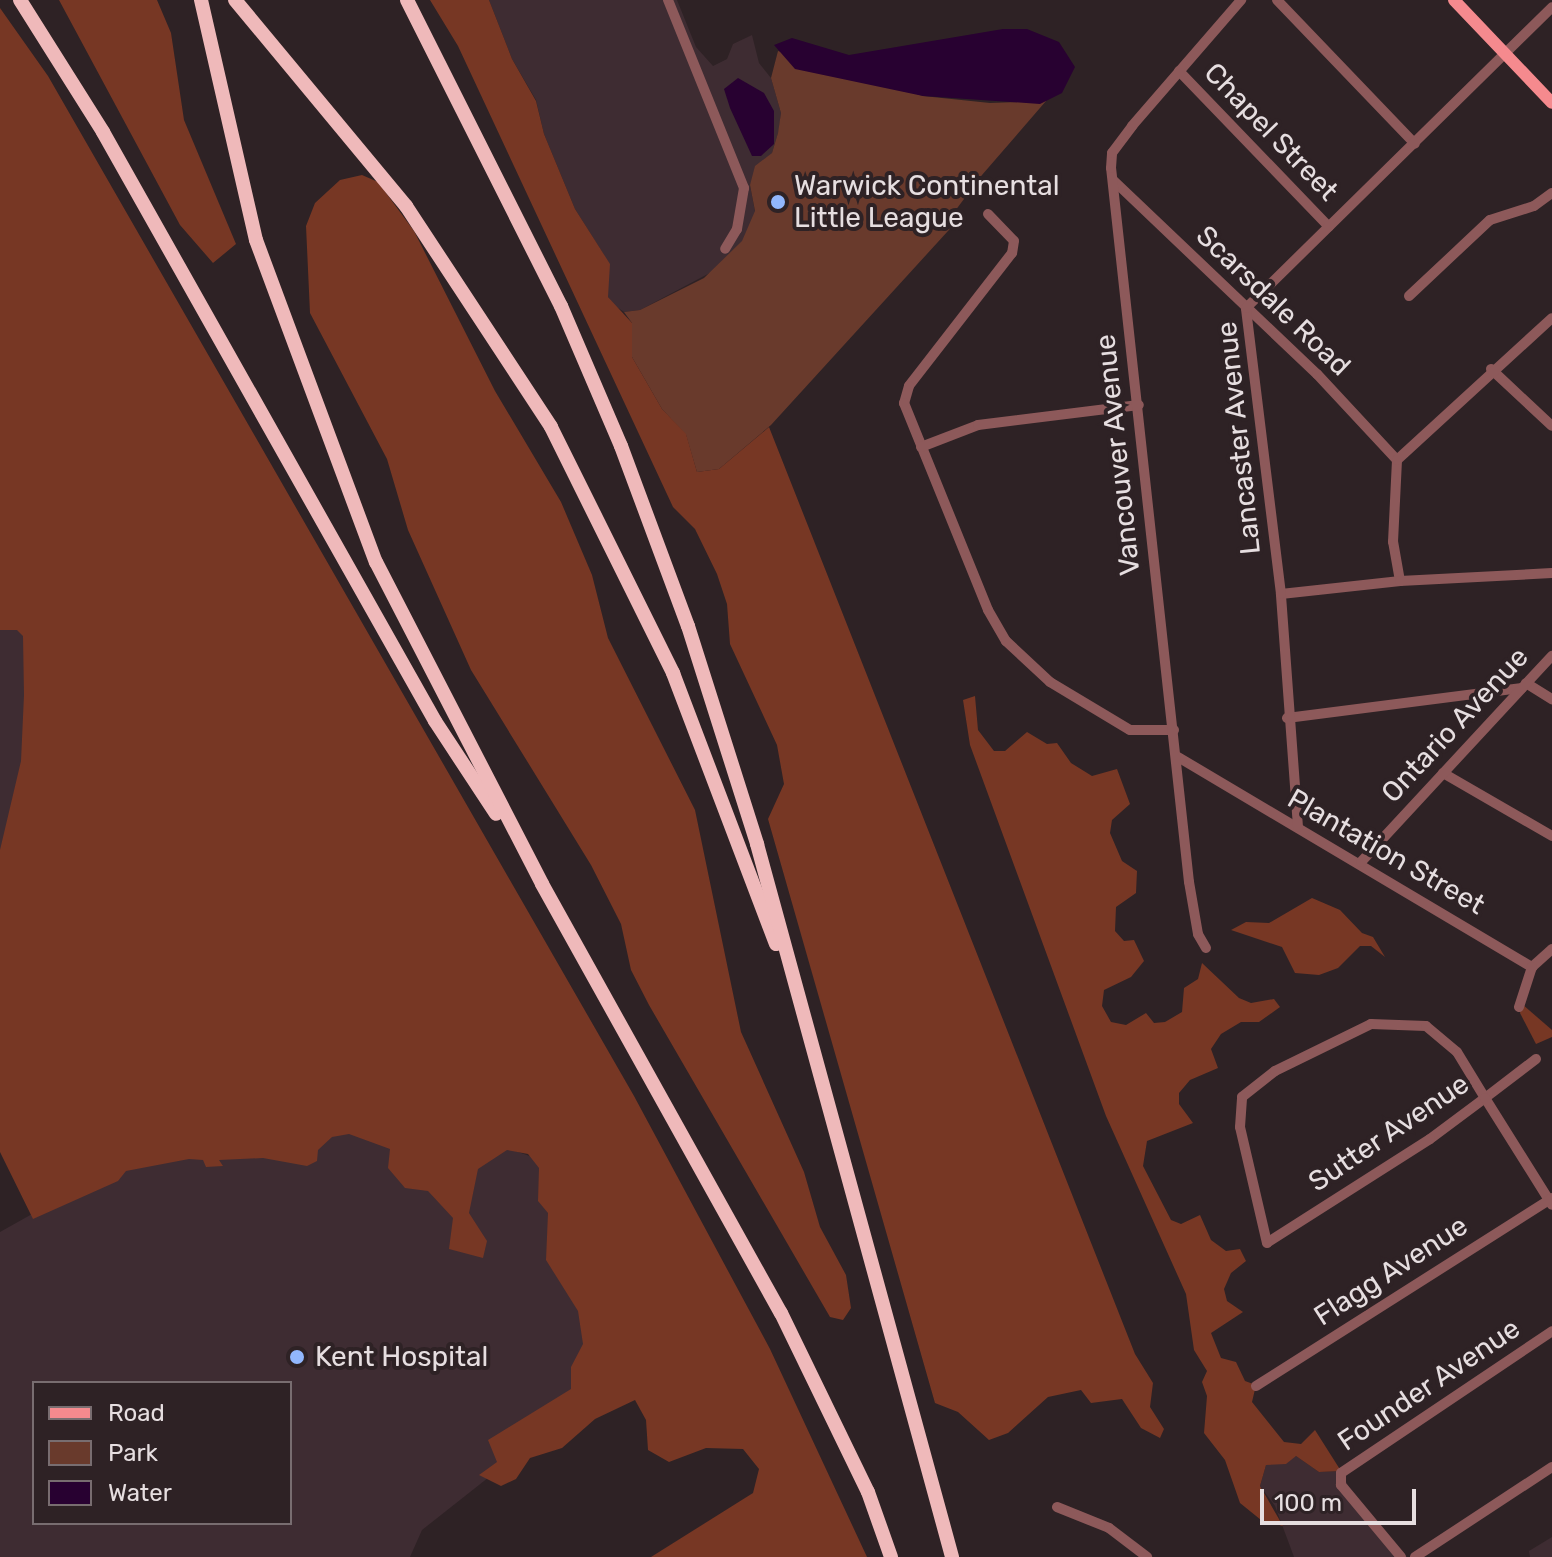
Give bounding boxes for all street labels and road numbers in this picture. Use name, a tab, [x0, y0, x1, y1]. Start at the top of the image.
street label: Chapel Street	[1197, 56, 1345, 208]
street label: Scarsdale Road	[1189, 219, 1357, 383]
street label: Lancaster Avenue	[1210, 319, 1268, 557]
street label: Vancouver Avenue	[1089, 332, 1147, 578]
street label: Ontario Avenue	[1374, 640, 1536, 810]
street label: Plantation Street	[1282, 782, 1490, 922]
street label: Sutter Avenue	[1302, 1067, 1476, 1199]
street label: Flagg Avenue	[1308, 1209, 1474, 1333]
street label: Founder Avenue	[1331, 1311, 1527, 1459]

